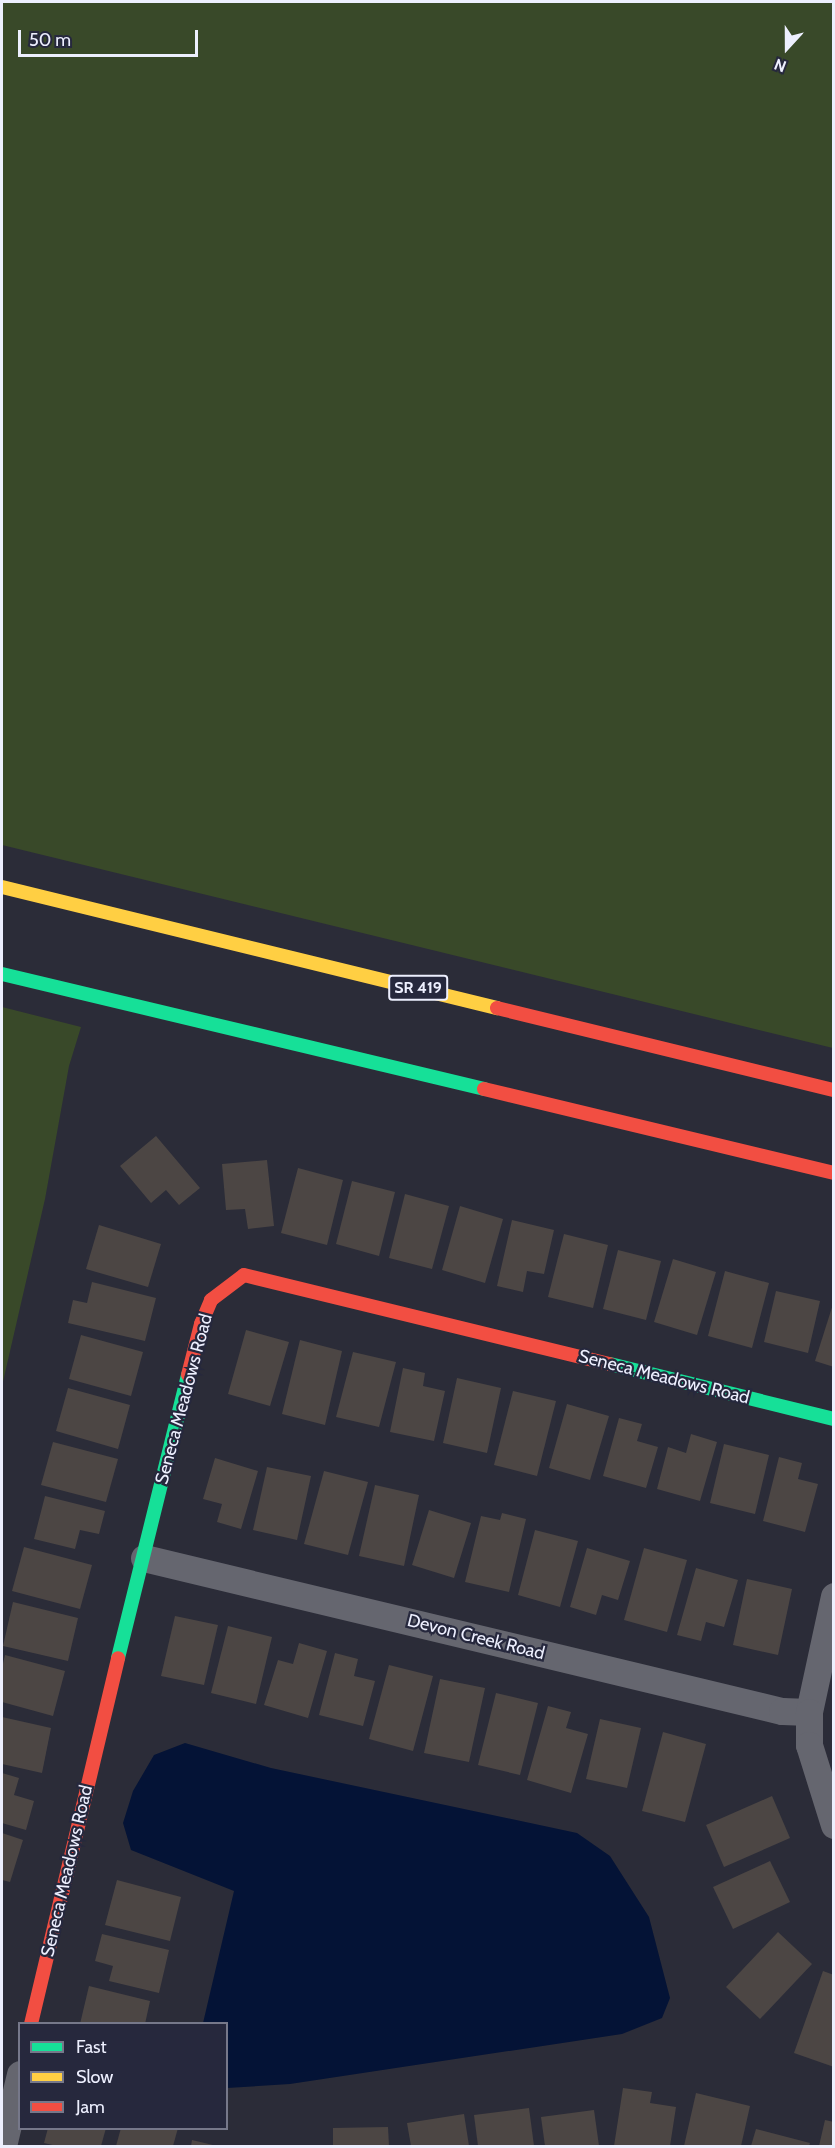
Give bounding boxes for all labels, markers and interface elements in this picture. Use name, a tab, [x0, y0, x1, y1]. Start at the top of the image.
scale bar	[21, 18, 201, 56]
north arrow	[757, 18, 817, 78]
text: 50 m	[29, 29, 71, 51]
text: N	[772, 54, 789, 76]
road number: SR 419	[388, 975, 448, 1001]
street label: Seneca Meadows Road	[151, 1311, 217, 1487]
street label: Seneca Meadows Road	[576, 1345, 752, 1409]
street label: Devon Creek Road	[405, 1609, 547, 1665]
street label: Seneca Meadows Road	[37, 1783, 97, 1959]
legend	[18, 2022, 228, 2130]
text: Fast	[76, 2036, 107, 2058]
text: Slow	[76, 2066, 113, 2088]
text: Jam	[76, 2096, 105, 2118]

